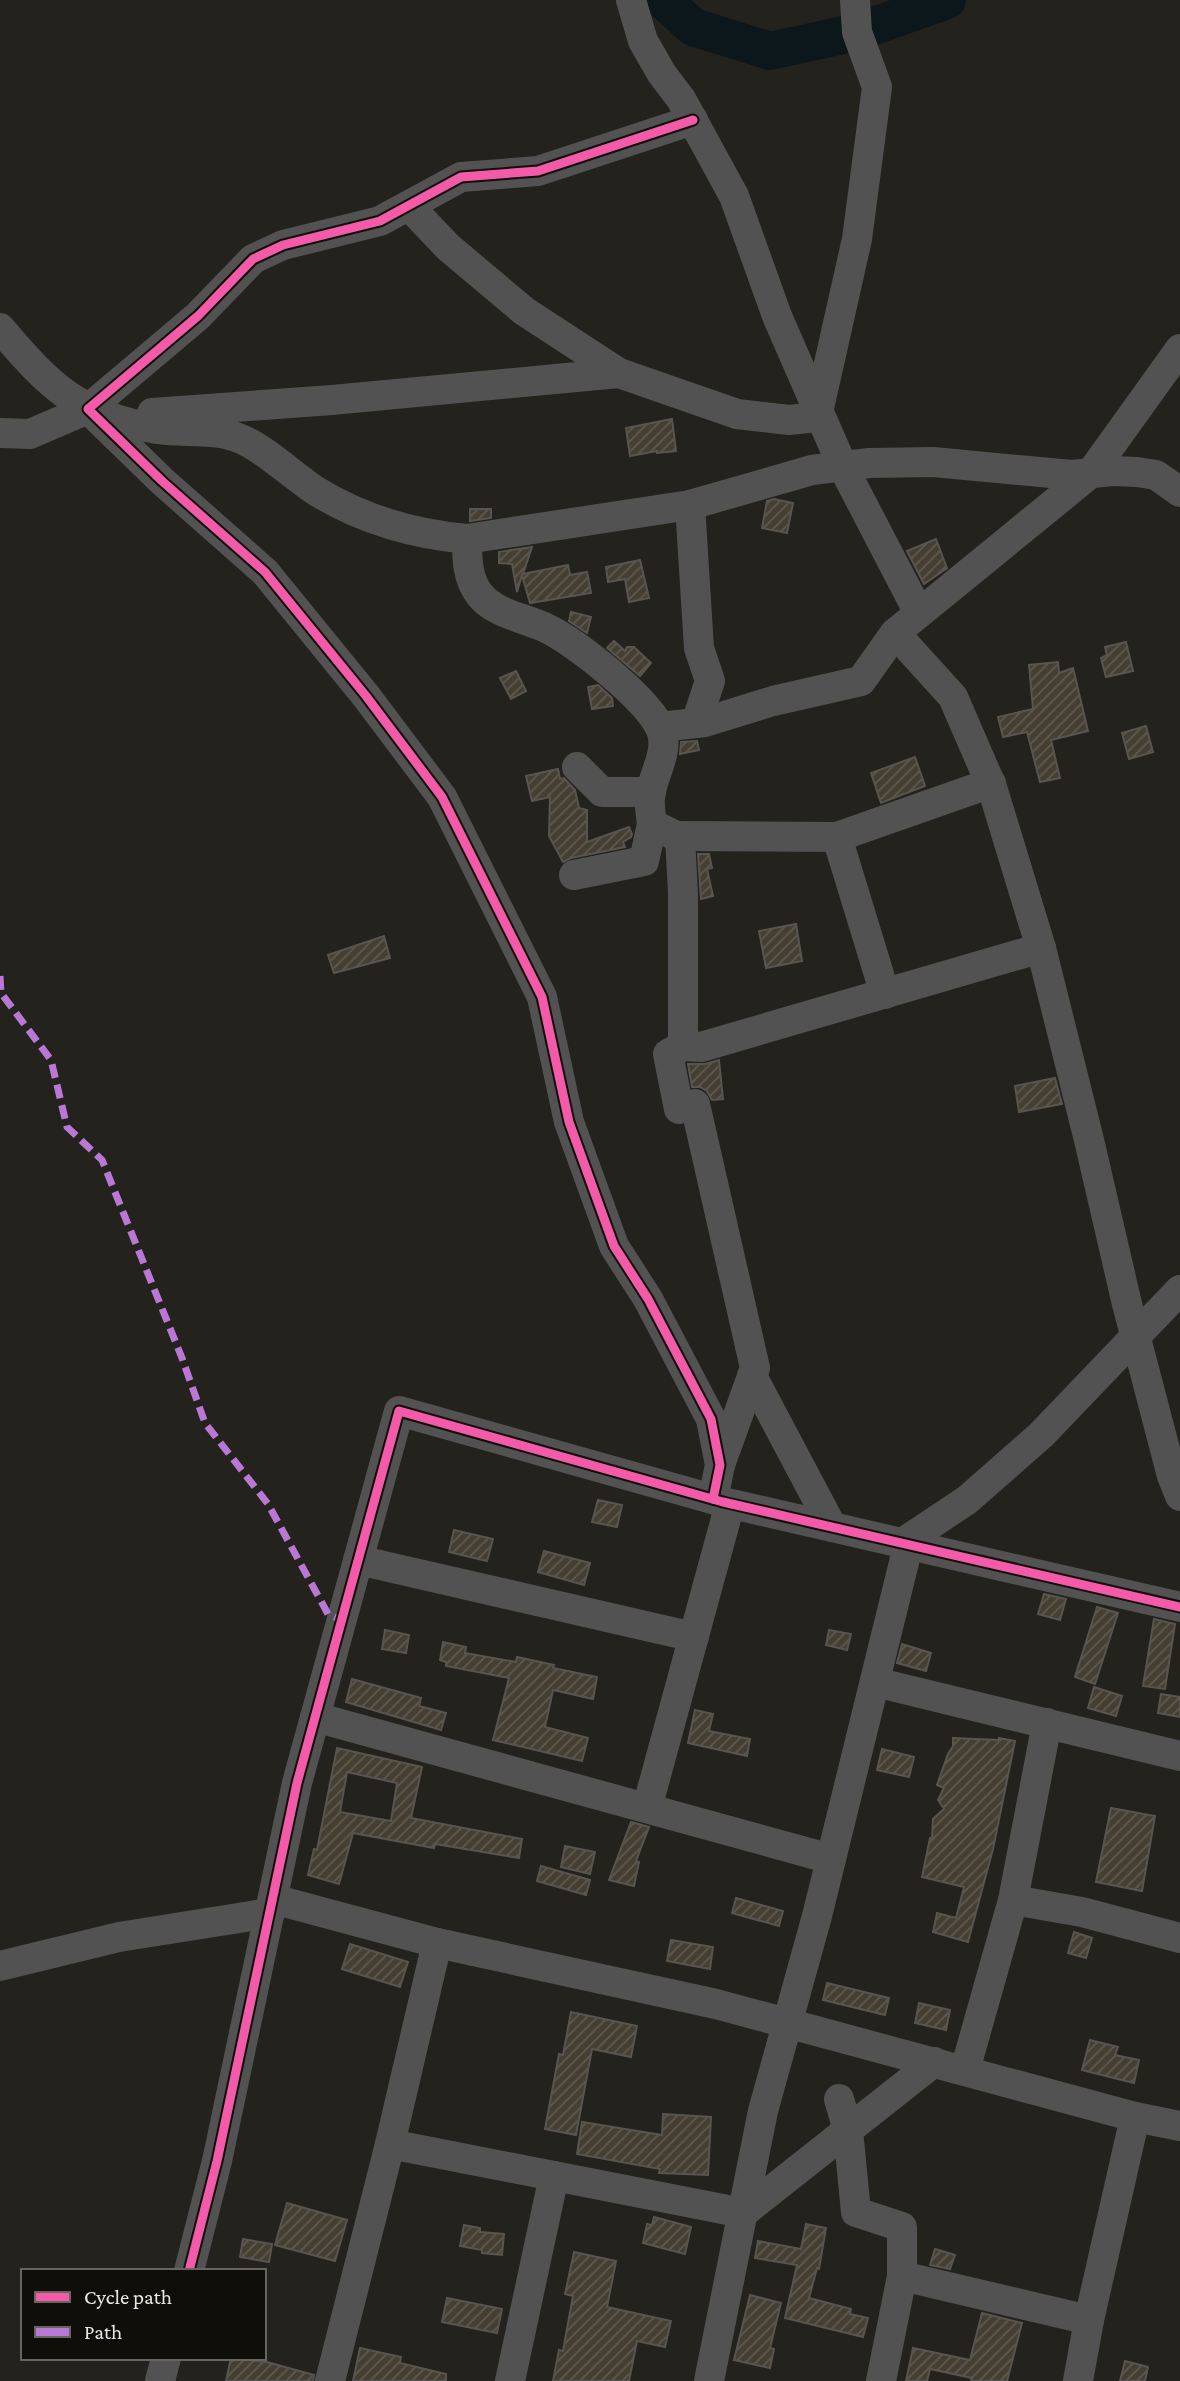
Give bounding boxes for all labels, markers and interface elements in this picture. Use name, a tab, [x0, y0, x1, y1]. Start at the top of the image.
legend	[21, 2269, 266, 2360]
text: Cycle path	[84, 2285, 172, 2309]
text: Path	[84, 2320, 122, 2344]

